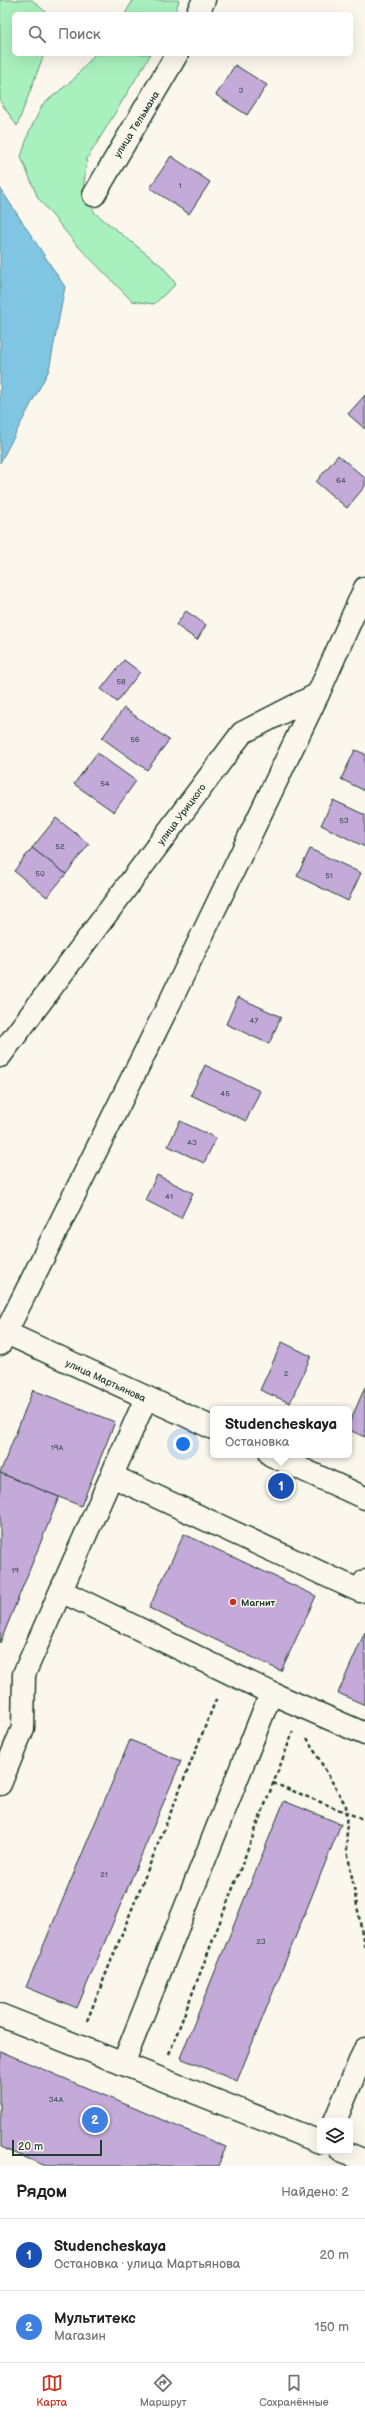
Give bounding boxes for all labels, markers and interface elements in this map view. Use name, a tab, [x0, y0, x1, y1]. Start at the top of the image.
search box	[12, 12, 353, 56]
icon: search	[26, 23, 48, 45]
text: Поиск	[58, 25, 101, 44]
house number: 3	[239, 86, 244, 95]
street label: улица Тельмана	[112, 89, 162, 160]
house number: 1	[178, 181, 182, 190]
house number: 64	[336, 476, 346, 485]
house number: 58	[116, 677, 126, 686]
house number: 56	[130, 735, 140, 744]
house number: 54	[100, 779, 110, 788]
street label: улица Урицкого	[155, 782, 209, 847]
house number: 53	[339, 816, 349, 825]
house number: 52	[55, 842, 65, 851]
house number: 50	[35, 869, 45, 878]
house number: 51	[325, 871, 333, 880]
house number: 47	[250, 1016, 258, 1025]
house number: 45	[220, 1089, 230, 1098]
house number: 43	[187, 1138, 197, 1147]
house number: 41	[165, 1192, 173, 1201]
street label: улица Мартьянова	[64, 1357, 148, 1405]
house number: 2	[284, 1369, 289, 1378]
popup	[210, 1406, 352, 1458]
text: Studencheskaya	[225, 1415, 337, 1434]
your location	[173, 1434, 193, 1454]
text: Остановка	[225, 1434, 289, 1450]
house number: 19А	[51, 1443, 63, 1452]
pin: 1	[268, 1471, 294, 1501]
house number: 19	[11, 1566, 19, 1575]
marker: Магнит	[228, 1597, 238, 1607]
place label: Магнит	[241, 1597, 276, 1609]
house number: 21	[100, 1870, 108, 1879]
house number: 23	[256, 1937, 266, 1946]
house number: 34А	[49, 2095, 63, 2104]
pin: 2	[82, 2105, 108, 2135]
map controls	[317, 2118, 353, 2154]
button: layers	[317, 2118, 353, 2154]
scale bar	[12, 2138, 102, 2157]
text: 20 m	[18, 2140, 43, 2153]
text: Рядом	[16, 2182, 67, 2202]
text: Найдено: 2	[281, 2184, 349, 2200]
text: Studencheskaya	[54, 2237, 166, 2256]
text: 1	[26, 2247, 32, 2263]
text: 20 m	[319, 2247, 349, 2263]
text: Остановка · улица Мартьянова	[54, 2256, 240, 2272]
text: Мультитекс	[54, 2309, 136, 2328]
text: 2	[25, 2319, 33, 2335]
text: 150 m	[315, 2319, 349, 2335]
text: Магазин	[54, 2328, 106, 2344]
tab: Карта	[36, 2372, 67, 2409]
tab: Маршрут	[140, 2372, 187, 2409]
tab: Сохранённые	[259, 2372, 329, 2409]

